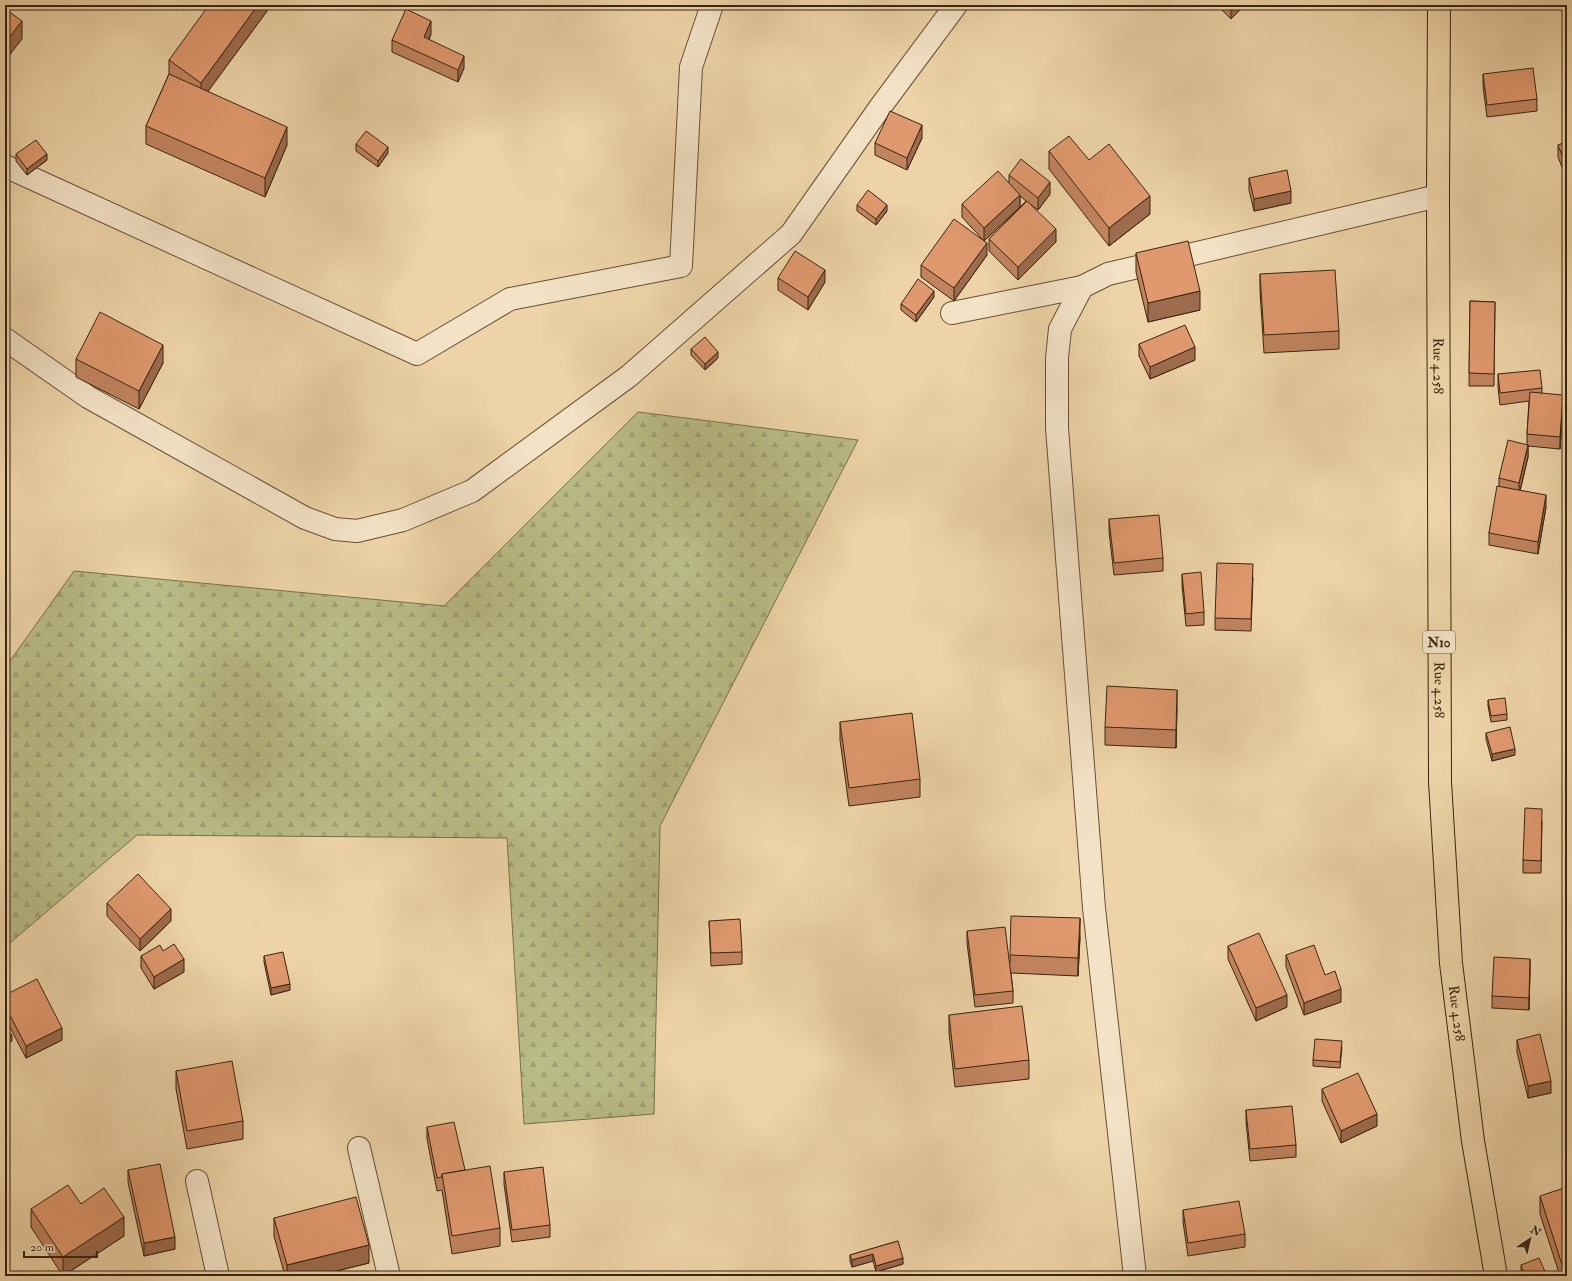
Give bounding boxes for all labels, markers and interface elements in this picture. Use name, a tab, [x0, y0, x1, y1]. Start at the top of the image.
street label: Rue 4.258	[1429, 338, 1447, 395]
road number: N10	[1423, 631, 1455, 653]
street label: Rue 4.258	[1431, 662, 1448, 719]
street label: Rue 4.258	[1445, 984, 1469, 1043]
north arrow	[1510, 1219, 1550, 1259]
text: N	[1527, 1222, 1544, 1240]
scale bar	[24, 1233, 97, 1259]
text: 20 m	[30, 1240, 55, 1255]

